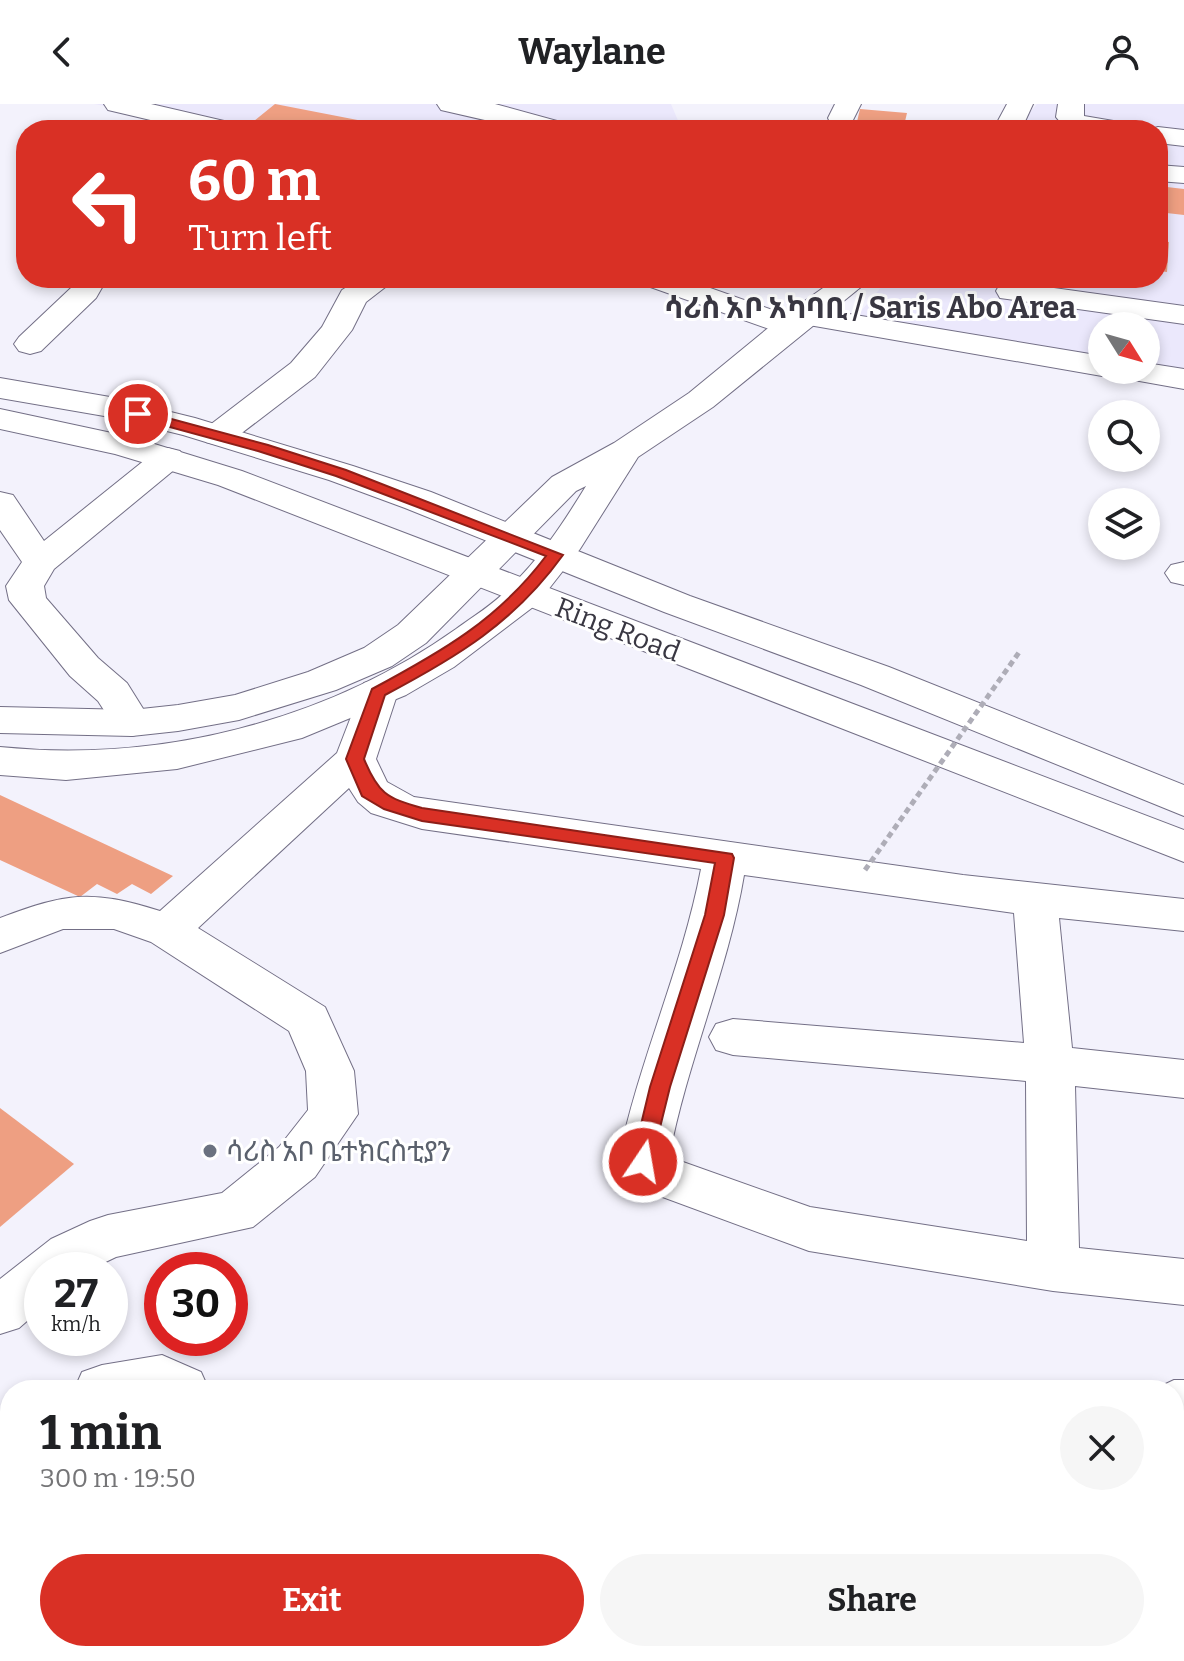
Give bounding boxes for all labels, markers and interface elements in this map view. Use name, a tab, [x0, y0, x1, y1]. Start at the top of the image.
icon: back	[40, 30, 84, 74]
text: Waylane	[518, 30, 666, 74]
icon: person	[1100, 30, 1144, 74]
text: 60 m	[188, 148, 320, 215]
icon: left	[56, 152, 160, 256]
text: Turn left	[188, 216, 332, 260]
district label: ሳሪስ አቦ አካባቢ / Saris Abo Area	[664, 290, 1076, 326]
north arrow	[1088, 312, 1160, 384]
map controls	[1088, 312, 1160, 560]
pin	[104, 380, 172, 448]
icon: arrive	[116, 392, 160, 436]
button: search	[1088, 400, 1160, 472]
button: layers	[1088, 488, 1160, 560]
street label: Ring Road	[551, 591, 685, 668]
position arrow	[601, 1120, 685, 1204]
place label: ሳሪስ አቦ ቤተክርስቲያን	[226, 1135, 451, 1168]
marker: ሳሪስ አቦ ቤተክርስቲያን	[201, 1142, 219, 1160]
speed limit sign: 30	[144, 1252, 248, 1356]
text: 27	[54, 1270, 98, 1318]
text: km/h	[51, 1312, 101, 1336]
text: 1 min	[40, 1404, 161, 1462]
button: close	[1060, 1406, 1144, 1490]
text: 300 m · 19:50	[40, 1463, 196, 1494]
button: Exit	[40, 1554, 584, 1646]
button: Share	[600, 1554, 1144, 1646]

